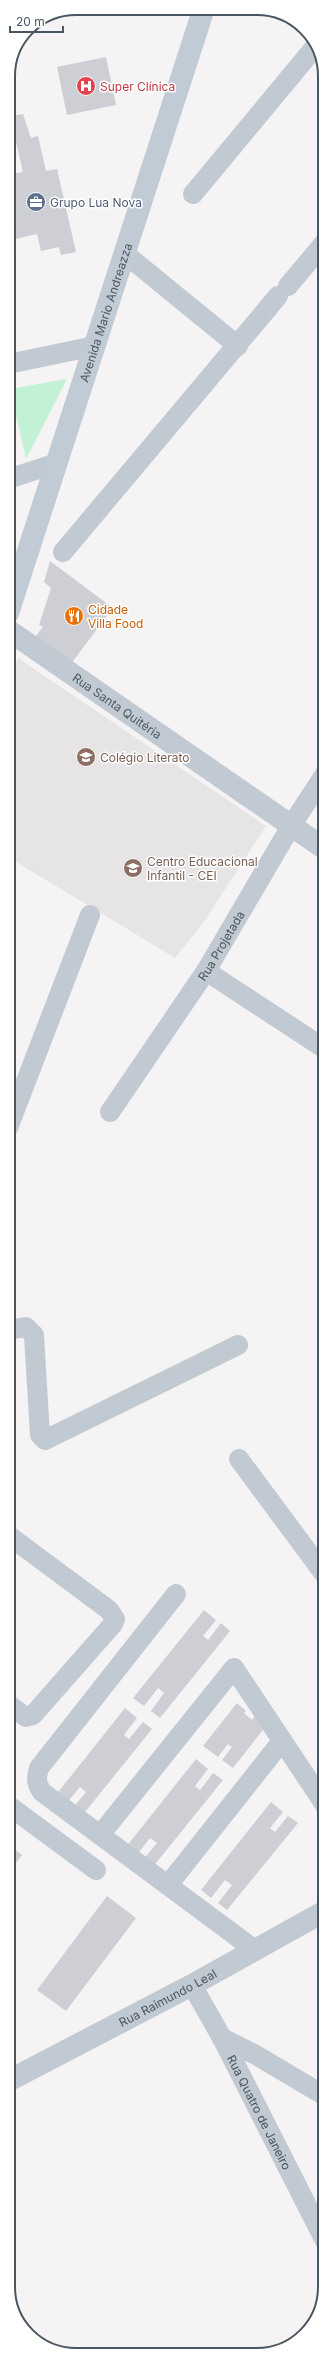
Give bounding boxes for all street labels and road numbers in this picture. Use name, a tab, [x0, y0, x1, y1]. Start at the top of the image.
street label: Avenida Mario Andreazza	[76, 241, 135, 384]
street label: Rua Santa Quitéria	[70, 670, 165, 742]
street label: Rua Projetada	[194, 908, 247, 984]
street label: Rua Raimundo Leal	[116, 1965, 219, 2029]
street label: Rua Quatro de Janeiro	[224, 2052, 295, 2172]

